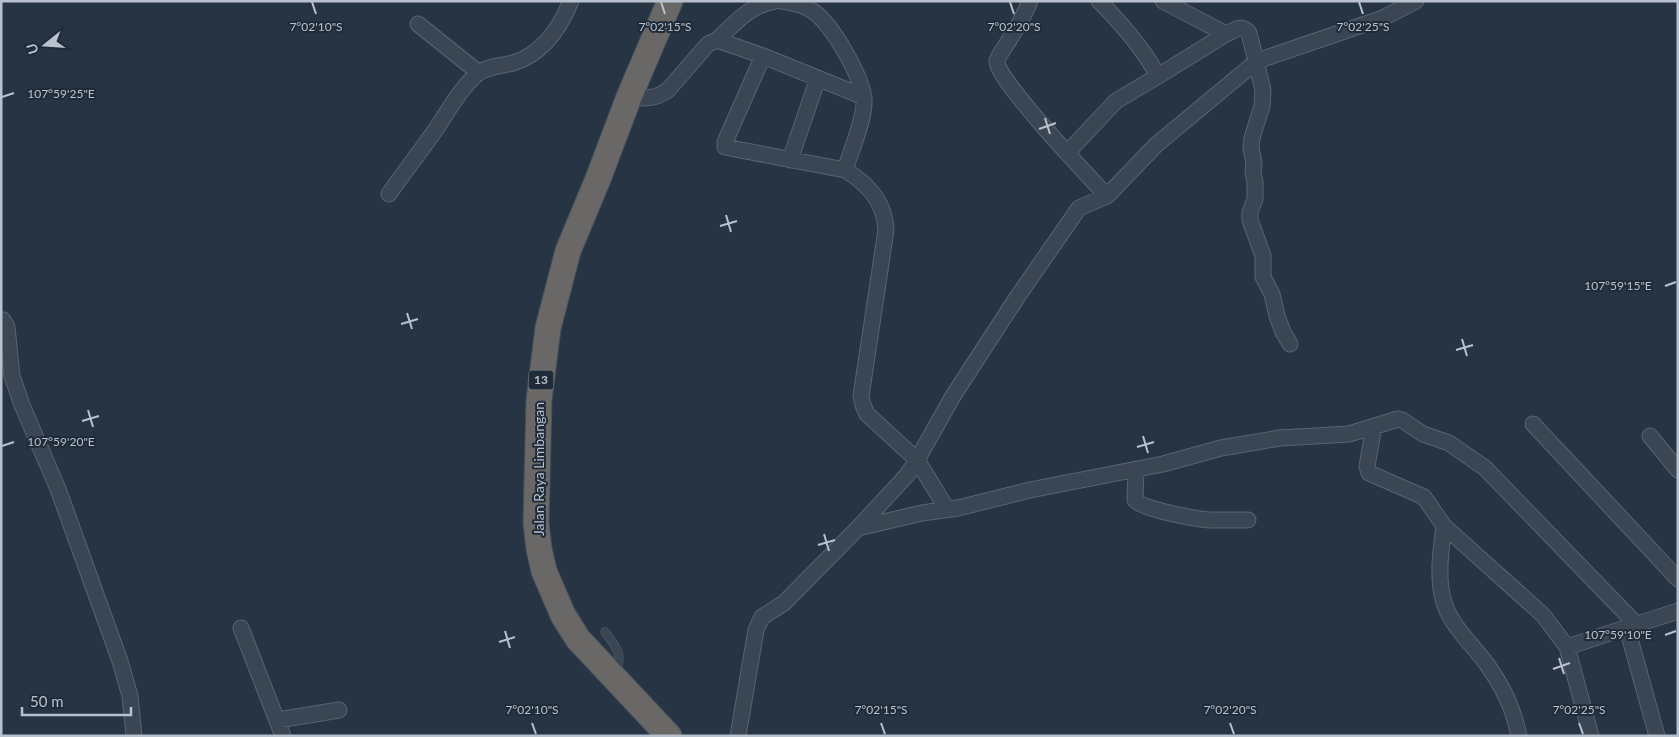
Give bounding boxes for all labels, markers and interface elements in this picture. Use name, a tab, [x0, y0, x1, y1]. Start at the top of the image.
text: 7°02'10"S	[289, 19, 343, 34]
text: 7°02'15"S	[638, 19, 692, 34]
text: 7°02'20"S	[987, 19, 1041, 34]
text: 7°02'25"S	[1336, 19, 1390, 34]
north arrow	[20, 20, 70, 70]
text: U	[22, 41, 42, 56]
text: 107°59'25"E	[27, 86, 95, 101]
text: 107°59'15"E	[1584, 278, 1652, 293]
road number: 13	[528, 370, 554, 390]
street label: Jalan Raya Limbangan	[530, 402, 547, 536]
text: 107°59'20"E	[27, 434, 95, 449]
text: 107°59'10"E	[1584, 627, 1652, 642]
scale bar	[22, 684, 131, 716]
text: 50 m	[30, 692, 64, 710]
text: 7°02'10"S	[505, 702, 559, 717]
text: 7°02'15"S	[854, 702, 908, 717]
text: 7°02'20"S	[1203, 702, 1257, 717]
text: 7°02'25"S	[1552, 702, 1606, 717]

